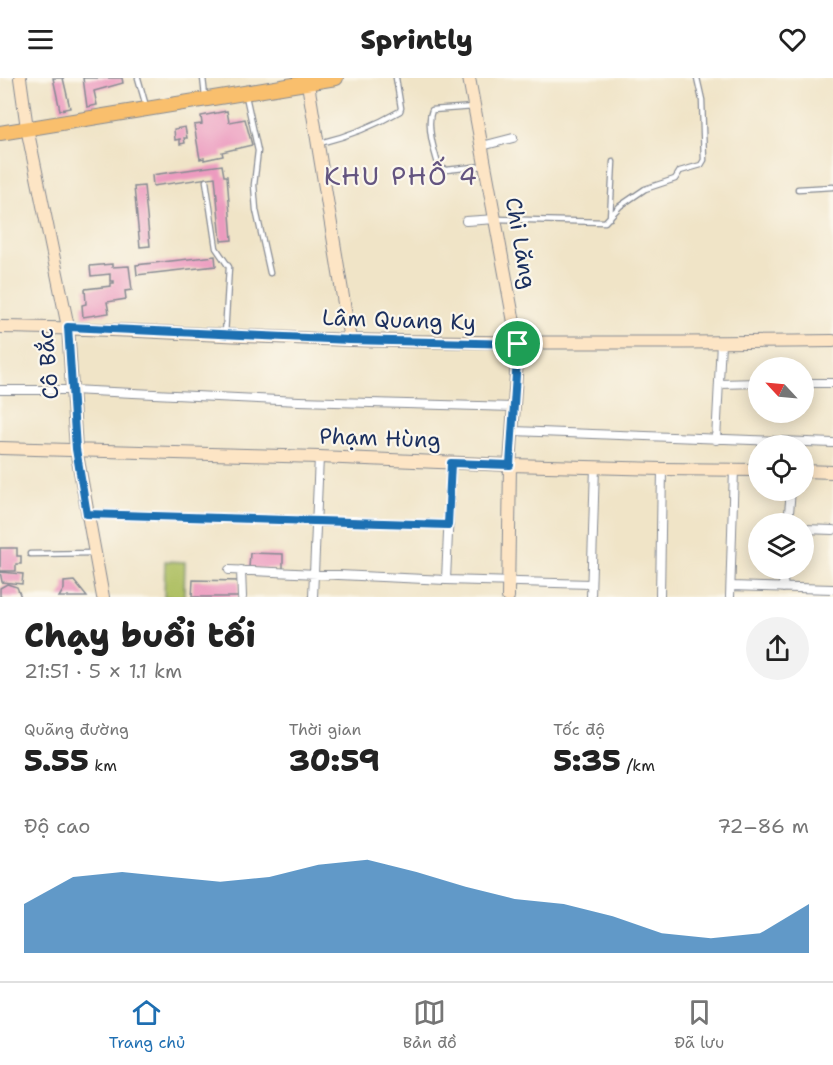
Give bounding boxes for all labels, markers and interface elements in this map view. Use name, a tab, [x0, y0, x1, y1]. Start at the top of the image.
text: Sprintly	[360, 21, 473, 58]
icon: menu	[24, 23, 57, 56]
icon: heart	[776, 23, 809, 56]
district label: KHU PHỐ 4	[324, 156, 478, 193]
street label: Chi Lăng	[499, 195, 543, 291]
street label: Lâm Quang Ky	[321, 303, 477, 337]
pin	[492, 318, 543, 369]
street label: Cô Bắc	[30, 327, 66, 401]
icon: arrive	[501, 327, 534, 360]
north arrow	[748, 357, 814, 423]
map controls	[748, 357, 814, 579]
street label: Phạm Hùng	[319, 421, 441, 455]
button: locate	[748, 435, 814, 501]
button: layers	[748, 513, 814, 579]
text: Chạy buổi tối	[24, 613, 256, 658]
button: share	[746, 617, 809, 680]
text: 21:51 · 5 × 1.1 km	[24, 658, 182, 684]
text: Quãng đường	[24, 719, 129, 740]
text: Thời gian	[289, 719, 361, 740]
text: Tốc độ	[553, 719, 605, 740]
text: 5.55	[24, 740, 89, 781]
text: 30:59	[289, 740, 380, 781]
text: 5:35	[553, 740, 621, 781]
text: km	[89, 755, 117, 776]
text: /km	[621, 755, 655, 776]
text: Độ cao	[24, 813, 90, 839]
text: 72–86 m	[717, 813, 809, 839]
tab: Trang chủ	[109, 996, 185, 1053]
tab: Bản đồ	[403, 996, 457, 1053]
tab: Đã lưu	[674, 996, 724, 1053]

